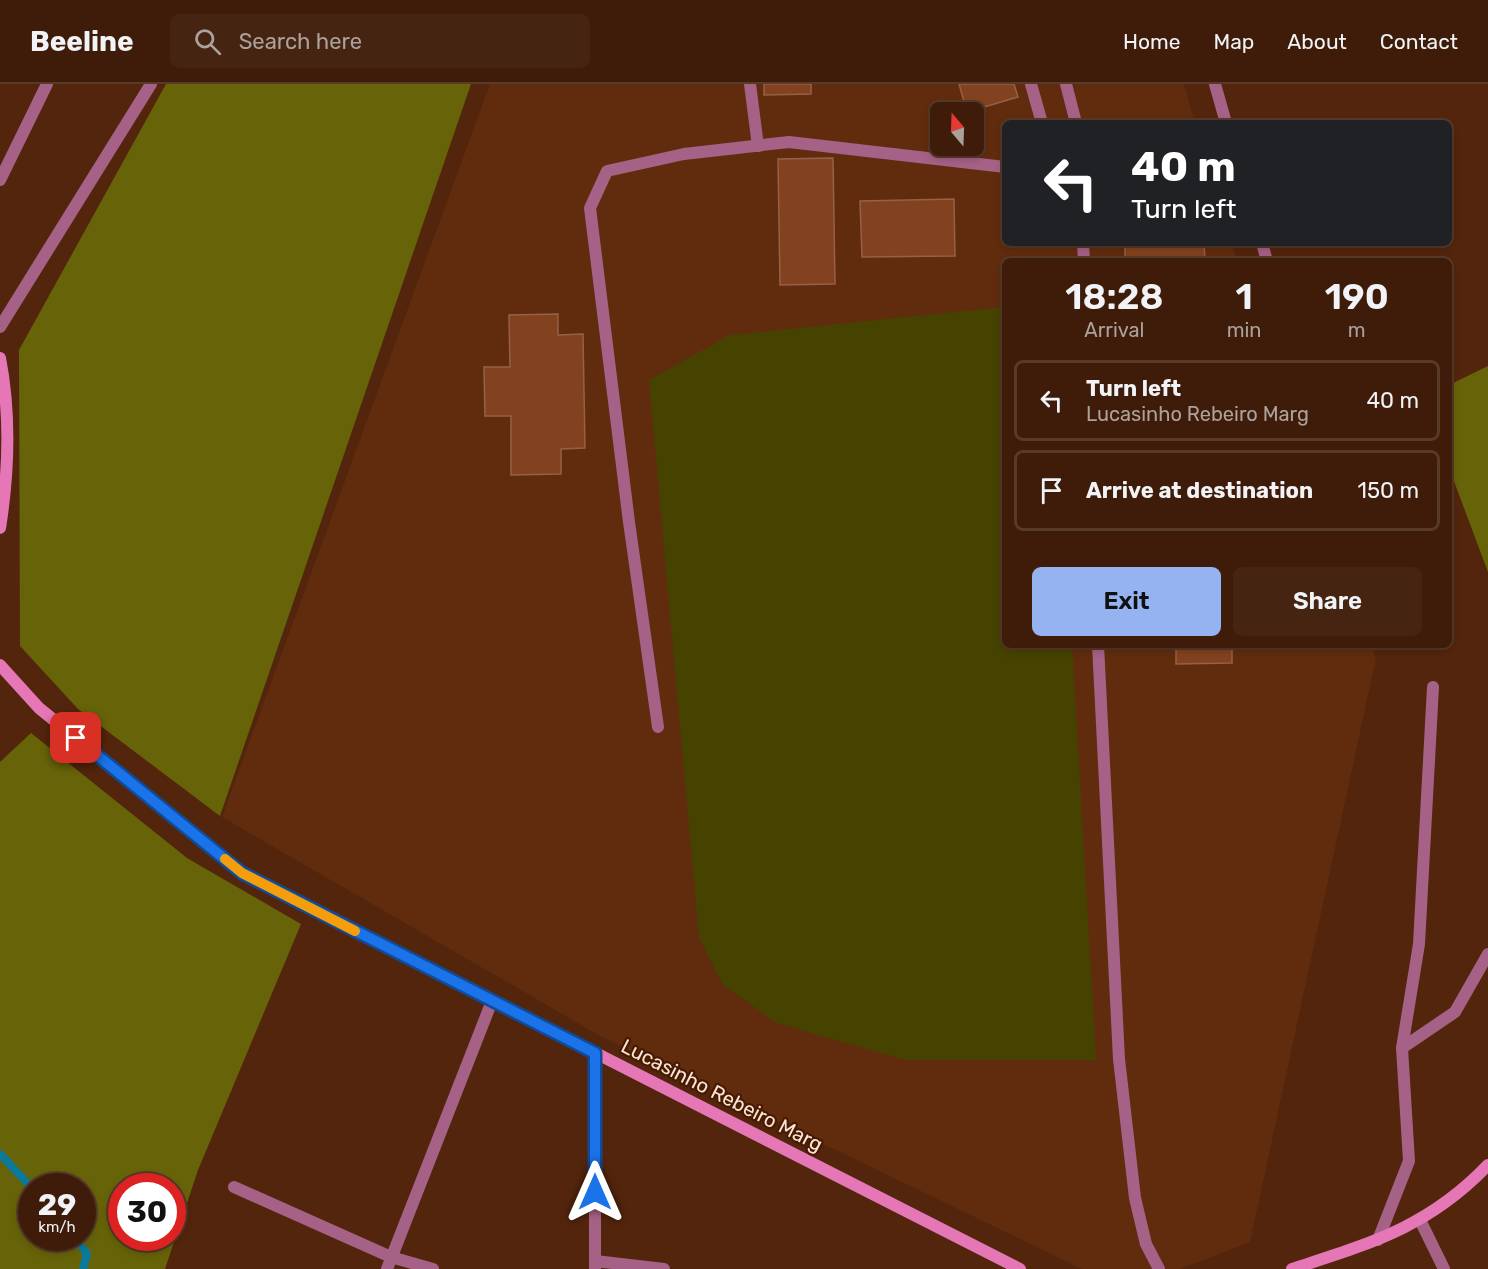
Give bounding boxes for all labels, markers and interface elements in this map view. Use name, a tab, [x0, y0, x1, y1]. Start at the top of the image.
search box	[170, 14, 590, 68]
text: Beeline	[30, 25, 134, 58]
icon: search	[191, 25, 224, 58]
text: Search here	[239, 28, 362, 55]
text: Home	[1123, 29, 1180, 54]
text: Map	[1213, 29, 1254, 54]
text: About	[1287, 29, 1347, 54]
text: Contact	[1380, 29, 1458, 54]
north arrow	[930, 102, 984, 156]
map controls	[930, 102, 984, 156]
text: 40 m	[1131, 142, 1236, 192]
icon: left	[1032, 144, 1110, 222]
text: Turn left	[1131, 193, 1236, 225]
text: 18:28	[1065, 275, 1163, 318]
text: 1	[1236, 275, 1253, 318]
text: 190	[1325, 275, 1389, 318]
text: Arrival	[1084, 318, 1144, 342]
text: min	[1227, 318, 1262, 342]
text: m	[1348, 318, 1366, 342]
text: Turn left	[1086, 375, 1181, 402]
icon: left	[1035, 384, 1068, 417]
text: 40 m	[1366, 387, 1419, 414]
text: Lucasinho Rebeiro Marg	[1086, 402, 1309, 426]
icon: arrive	[1035, 474, 1068, 507]
text: Arrive at destination	[1086, 477, 1313, 504]
text: 150 m	[1358, 477, 1419, 504]
button: Exit	[1032, 567, 1221, 636]
button: Share	[1233, 567, 1422, 636]
pin	[50, 712, 101, 763]
icon: arrive	[59, 721, 92, 754]
street label: Lucasinho Rebeiro Marg	[617, 1034, 827, 1156]
position arrow	[563, 1160, 627, 1224]
speed limit sign: 30	[108, 1173, 186, 1251]
text: 29	[38, 1187, 76, 1223]
text: km/h	[38, 1218, 76, 1236]

